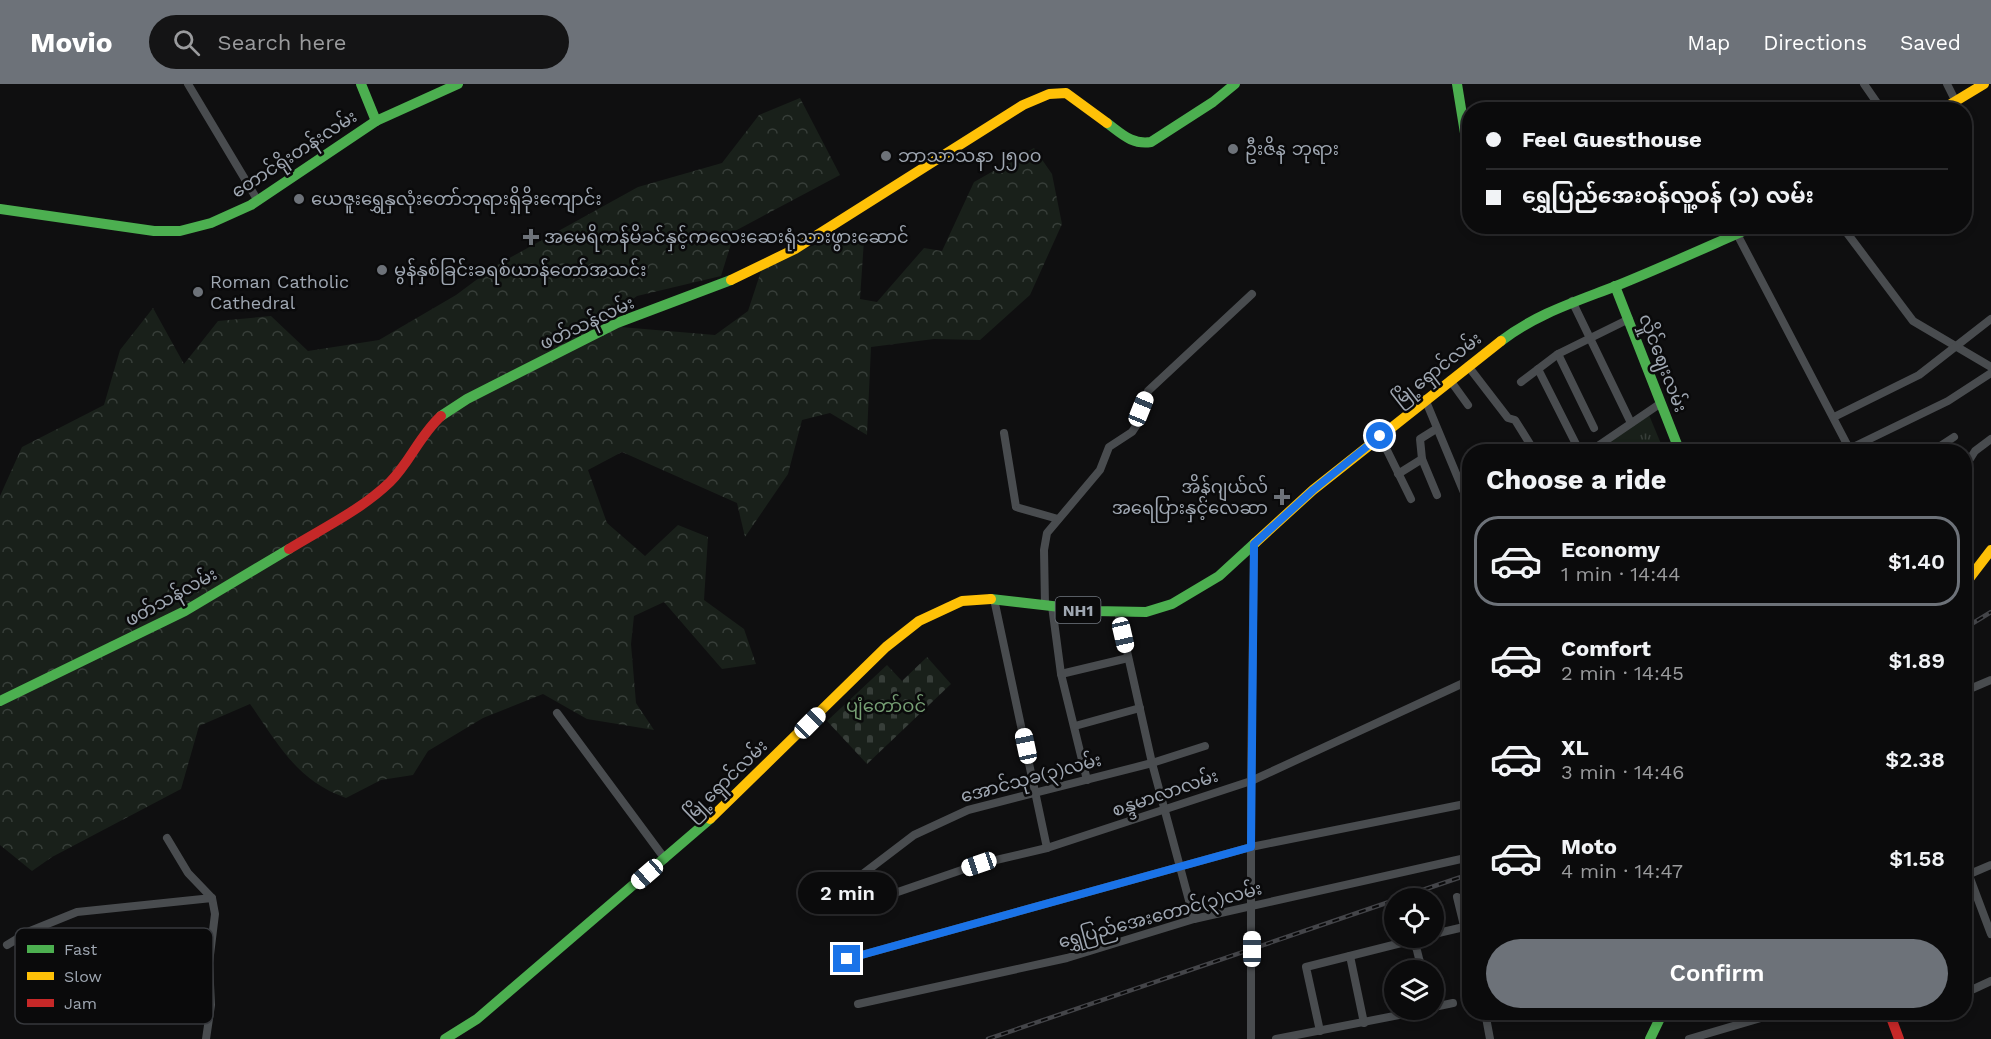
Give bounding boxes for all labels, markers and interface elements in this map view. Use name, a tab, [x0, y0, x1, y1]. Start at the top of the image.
search box	[149, 15, 569, 69]
text: Movio	[30, 26, 113, 59]
icon: search	[170, 26, 203, 59]
text: Search here	[218, 30, 347, 55]
text: Map	[1687, 30, 1730, 55]
text: Directions	[1763, 30, 1867, 55]
text: Saved	[1900, 30, 1961, 55]
street label: တောင်ရိုးတန်းလမ်း	[226, 103, 363, 206]
text: Feel Guesthouse	[1522, 127, 1702, 152]
place label: ဦးဇိန ဘုရား	[1245, 135, 1339, 164]
marker: ဦးဇိန ဘုရား	[1226, 142, 1240, 156]
place label: ဘာသာသနာ၂၅၀၀	[898, 145, 1041, 171]
marker: ဘာသာသနာ၂၅၀၀	[879, 149, 893, 163]
text: ရွှေပြည်အေးဝန်လူ့ဝန် (၁) လမ်း	[1522, 183, 1814, 208]
place label: ယေဇူးရွှေနှလုံးတော်ဘုရားရှိခိုးကျောင်း	[311, 185, 602, 214]
marker: ယေဇူးရွှေနှလုံးတော်ဘုရားရှိခိုးကျောင်း	[292, 192, 306, 206]
place label: အမေရိကန်မိခင်နှင့်ကလေးဆေးရုံသားဖွားဆောင်	[544, 223, 909, 252]
marker: အမေရိကန်မိခင်နှင့်ကလေးဆေးရုံသားဖွားဆောင်	[522, 228, 540, 246]
place label: မွန်နှစ်ခြင်းခရစ်ယာန်တော်အသင်း	[394, 257, 647, 285]
marker: မွန်နှစ်ခြင်းခရစ်ယာန်တော်အသင်း	[375, 263, 389, 277]
place label: Roman Catholic Cathedral	[210, 271, 349, 313]
marker: Roman Catholic Cathedral	[191, 285, 205, 299]
street label: ဖတ်သန်လမ်း	[535, 290, 639, 358]
street label: လှိုင်ဈေးလမ်း	[1630, 310, 1695, 417]
street label: မြို့ရှောင်လမ်း	[1386, 325, 1488, 414]
car	[1126, 389, 1156, 429]
route start	[1366, 422, 1393, 449]
text: Choose a ride	[1486, 464, 1666, 496]
place label: အိန်ဂျယ်လ် အရေပြားနှင့်လေဆာ	[1112, 473, 1268, 523]
marker: အိန်ဂျယ်လ် အရေပြားနှင့်လေဆာ	[1273, 488, 1291, 506]
icon: car	[1489, 534, 1543, 588]
text: Economy	[1561, 537, 1660, 562]
text: $1.40	[1888, 549, 1945, 574]
street label: ဖတ်သန်လမ်း	[120, 561, 223, 635]
text: 1 min · 14:44	[1561, 562, 1681, 586]
road number: NH1	[1056, 597, 1100, 623]
car	[1110, 615, 1136, 655]
icon: car	[1489, 633, 1543, 687]
text: Comfort	[1561, 636, 1651, 661]
text: $1.89	[1888, 648, 1945, 673]
text: 2 min · 14:45	[1561, 661, 1684, 685]
park label: ပျံတော်ဝင်	[846, 693, 926, 721]
car	[791, 704, 829, 742]
car	[1013, 727, 1039, 765]
icon: car	[1489, 732, 1543, 786]
street label: မြို့ရှောင်လမ်း	[678, 733, 775, 828]
text: XL	[1561, 735, 1589, 760]
street label: အောင်သုခ(၃)လမ်း	[958, 747, 1105, 811]
text: $2.38	[1885, 747, 1945, 772]
text: 3 min · 14:46	[1561, 760, 1684, 784]
street label: စန္ဒမာလာလမ်း	[1108, 763, 1222, 826]
icon: car	[1489, 831, 1543, 885]
text: Moto	[1561, 834, 1617, 859]
text: $1.58	[1889, 846, 1945, 871]
car	[959, 850, 999, 878]
car	[628, 855, 666, 893]
text: 4 min · 14:47	[1561, 859, 1683, 883]
callout: 2 min	[798, 872, 896, 914]
street label: ရွှေပြည်အေးတောင်(၃)လမ်း	[1055, 875, 1265, 957]
text: 2 min	[820, 881, 875, 905]
map controls	[1384, 888, 1444, 1020]
button: locate	[1384, 888, 1444, 948]
legend	[15, 928, 213, 1024]
car	[1243, 931, 1261, 967]
button: Confirm	[1486, 939, 1948, 1008]
text: Fast	[64, 940, 97, 959]
route end	[833, 945, 860, 972]
button: layers	[1384, 960, 1444, 1020]
text: Slow	[64, 967, 102, 986]
text: Jam	[64, 994, 97, 1013]

